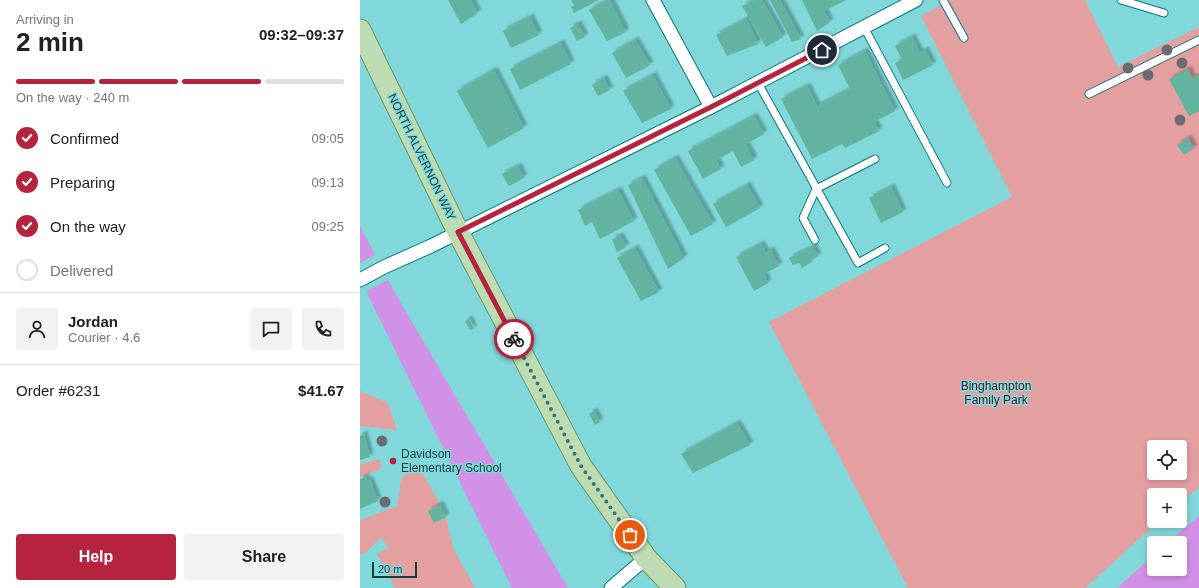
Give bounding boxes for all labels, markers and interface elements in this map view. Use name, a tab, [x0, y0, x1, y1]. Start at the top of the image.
text: Arriving in	[16, 12, 74, 27]
text: 09:32–09:37	[259, 26, 344, 43]
text: 2 min	[16, 27, 84, 57]
pin	[805, 33, 839, 67]
icon: home	[811, 39, 833, 61]
text: On the way · 240 m	[16, 90, 129, 105]
street label: NORTH ALVERNON WAY	[385, 91, 459, 223]
icon: check	[16, 127, 38, 149]
text: Confirmed	[50, 130, 119, 147]
text: 09:05	[311, 131, 344, 146]
icon: check	[16, 171, 38, 193]
text: Preparing	[50, 174, 115, 191]
text: 09:13	[311, 175, 344, 190]
icon: check	[16, 215, 38, 237]
text: On the way	[50, 218, 126, 235]
text: 09:25	[311, 219, 344, 234]
text: Delivered	[50, 262, 113, 279]
button: person	[16, 308, 58, 350]
button: chat	[250, 308, 292, 350]
button: phone	[302, 308, 344, 350]
text: Jordan	[68, 313, 118, 330]
courier	[494, 319, 534, 359]
icon: bike	[503, 328, 525, 350]
text: Courier · 4.6	[68, 330, 140, 345]
park label: Binghampton Family Park	[961, 379, 1031, 407]
text: Order #6231	[16, 382, 100, 399]
text: $41.67	[298, 382, 344, 399]
map controls	[1147, 440, 1187, 576]
button: locate	[1147, 440, 1187, 480]
place label: Davidson Elementary School	[401, 447, 502, 475]
marker: Davidson Elementary School	[388, 456, 398, 466]
button: +	[1147, 488, 1187, 528]
pin	[613, 518, 647, 552]
icon: bag	[619, 524, 641, 546]
button: Help	[16, 534, 176, 580]
button: Share	[184, 534, 344, 580]
button: −	[1147, 536, 1187, 576]
scale bar	[372, 560, 417, 579]
text: 20 m	[378, 563, 402, 575]

